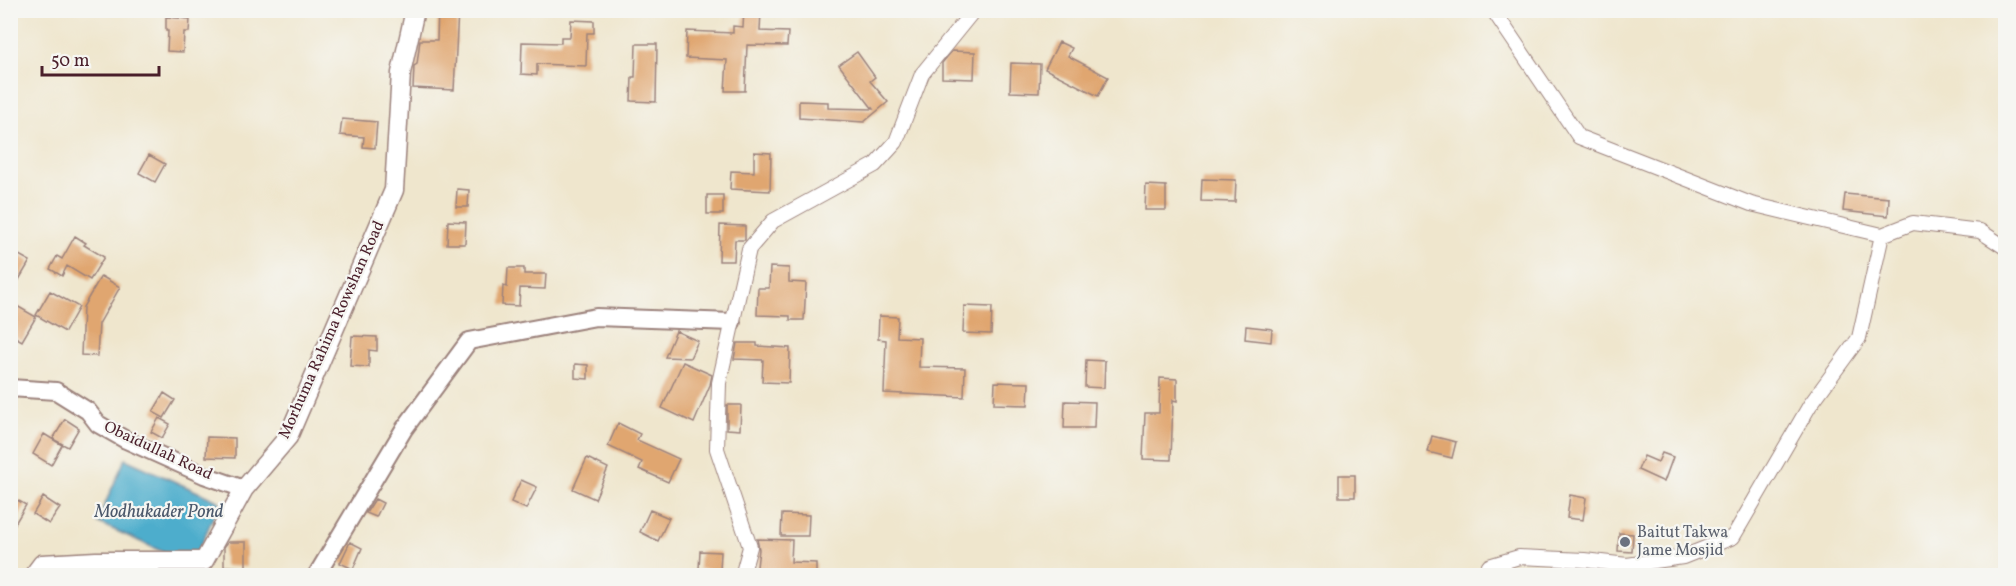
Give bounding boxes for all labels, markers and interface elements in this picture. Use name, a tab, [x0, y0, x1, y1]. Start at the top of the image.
scale bar	[42, 39, 159, 77]
text: 50 m	[51, 49, 90, 74]
street label: Morhuma Rahima Rowshan Road	[274, 217, 390, 443]
street label: Obaidullah Road	[100, 416, 216, 486]
water label: Modhukader Pond	[94, 500, 224, 525]
place label: Baitut Takwa Jame Mosjid	[1637, 522, 1728, 562]
marker: Baitut Takwa Jame Mosjid	[1618, 535, 1632, 549]

